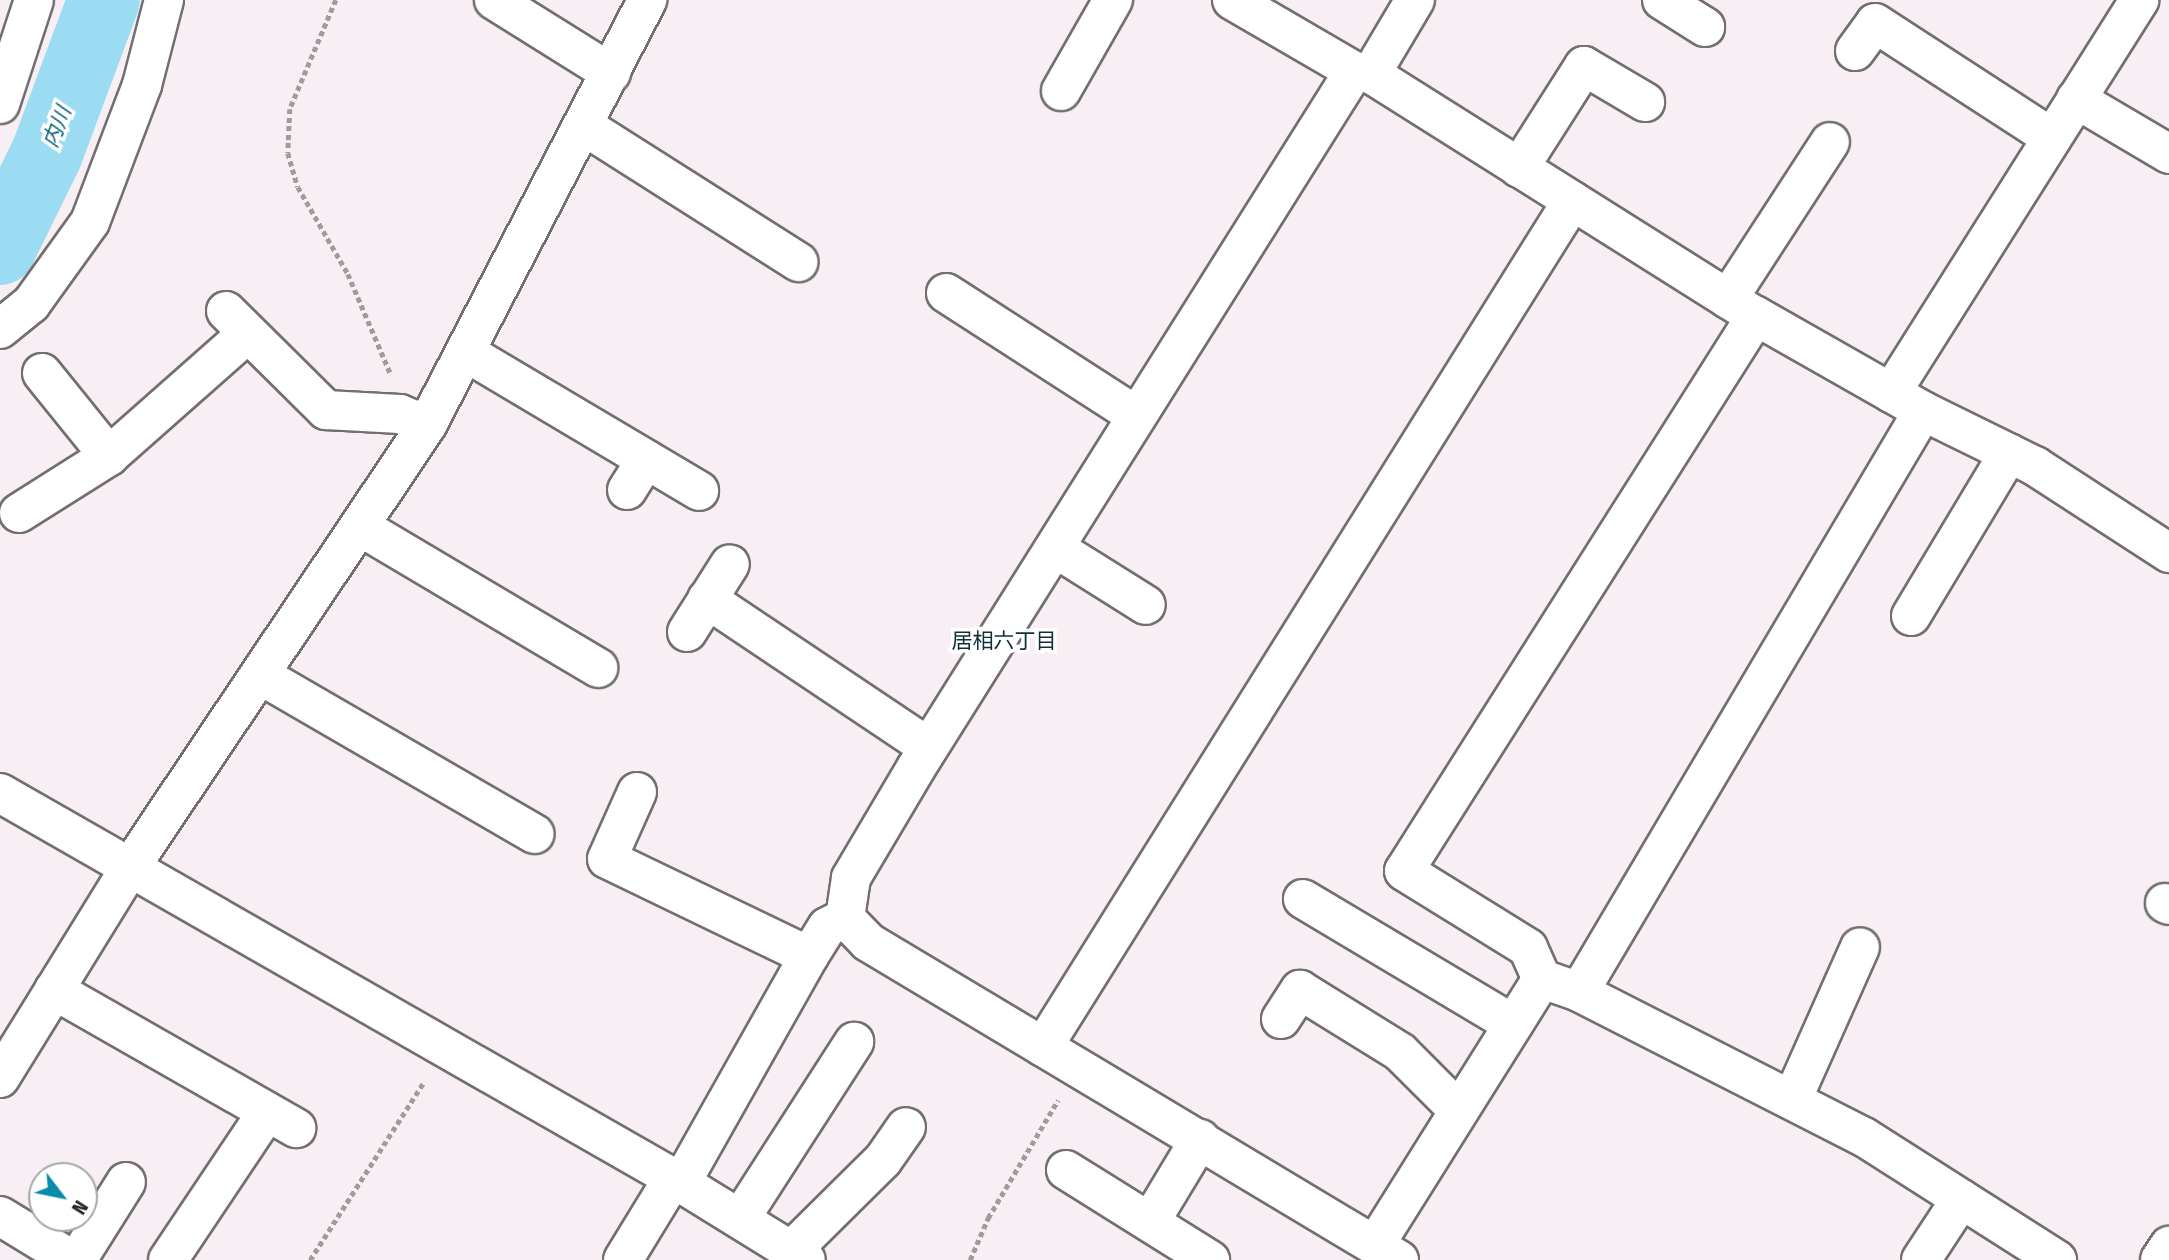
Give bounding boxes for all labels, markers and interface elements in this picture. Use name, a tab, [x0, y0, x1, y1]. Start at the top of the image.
water label: 内川	[38, 103, 76, 151]
district label: 居相六丁目	[952, 628, 1056, 654]
north arrow	[28, 1162, 98, 1232]
text: N	[67, 1196, 92, 1218]

